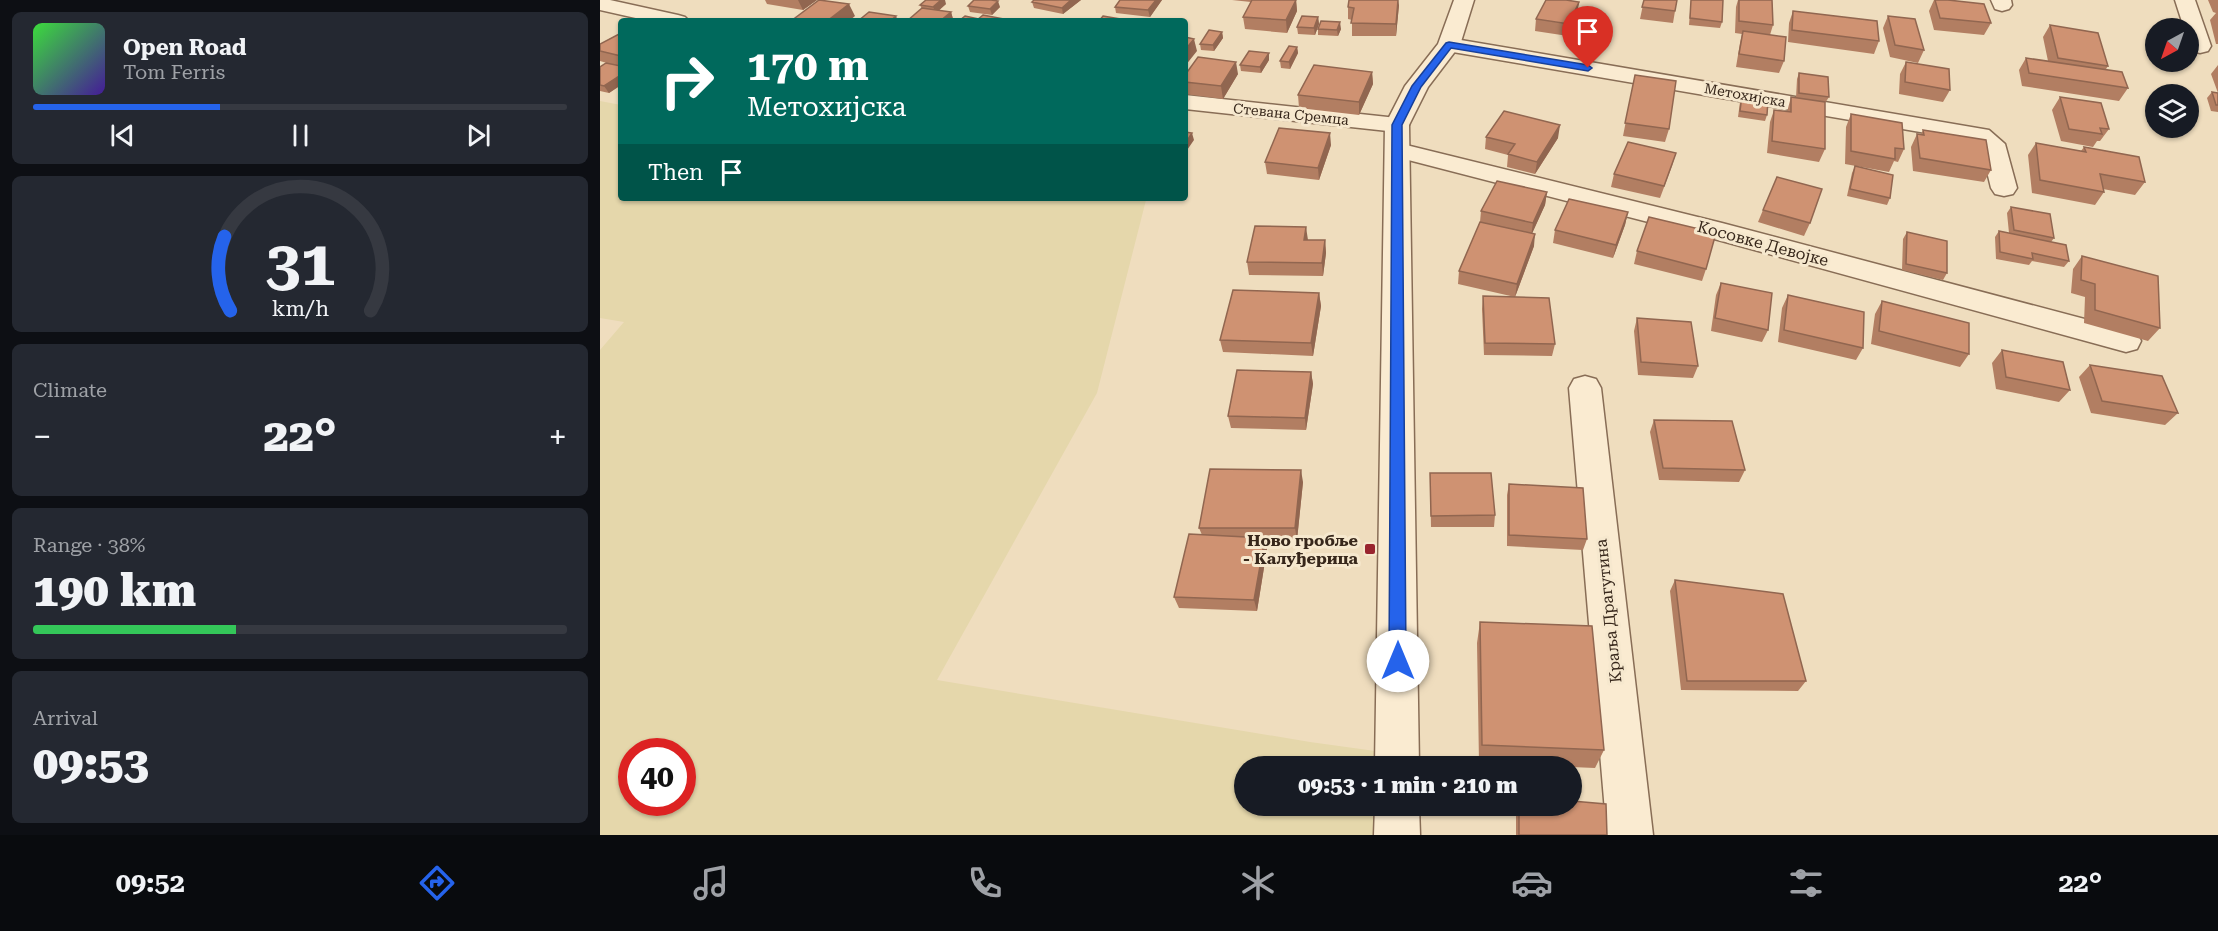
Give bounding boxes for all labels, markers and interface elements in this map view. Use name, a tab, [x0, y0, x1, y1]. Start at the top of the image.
pin	[1562, 6, 1613, 68]
icon: arrive	[1571, 15, 1604, 48]
north arrow	[2145, 18, 2199, 72]
map controls	[2145, 18, 2199, 138]
text: Open Road	[123, 35, 246, 60]
text: 170 m	[747, 41, 869, 90]
icon: right	[648, 42, 726, 120]
text: Tom Ferris	[123, 60, 225, 84]
street label: Метохијска	[1703, 80, 1787, 110]
button: layers	[2145, 84, 2199, 138]
text: Метохијска	[747, 91, 906, 123]
street label: Стевана Сремца	[1232, 100, 1350, 128]
icon: previous	[106, 119, 139, 152]
icon: pause	[284, 119, 317, 152]
icon: next	[462, 119, 495, 152]
icon: arrive	[715, 156, 748, 189]
text: Then	[648, 160, 703, 185]
street label: Косовке Девојке	[1695, 217, 1831, 270]
text: 31	[265, 227, 335, 300]
text: km/h	[271, 296, 329, 321]
text: Climate	[33, 378, 107, 402]
text: 22°	[264, 409, 337, 462]
text: −	[33, 417, 51, 456]
text: +	[549, 417, 567, 456]
place label: Ново гробље - Калуђерица	[1243, 531, 1359, 568]
text: Range · 38%	[33, 533, 145, 557]
street label: Краља Драгутина	[1591, 538, 1626, 684]
marker: Ново гробље - Калуђерица	[1363, 542, 1377, 556]
text: 190 km	[33, 564, 196, 617]
position arrow	[1366, 629, 1430, 693]
text: Arrival	[33, 706, 98, 730]
text: 09:53	[33, 737, 149, 790]
speed limit sign: 40	[618, 738, 696, 816]
text: 09:53 · 1 min · 210 m	[1298, 773, 1518, 798]
icon: directions	[416, 862, 458, 904]
icon: music	[690, 862, 732, 904]
icon: phone	[964, 862, 1006, 904]
icon: climate	[1237, 862, 1279, 904]
icon: car	[1511, 862, 1553, 904]
icon: filters	[1785, 862, 1827, 904]
text: 09:52	[116, 867, 185, 899]
text: 22°	[2058, 867, 2102, 899]

